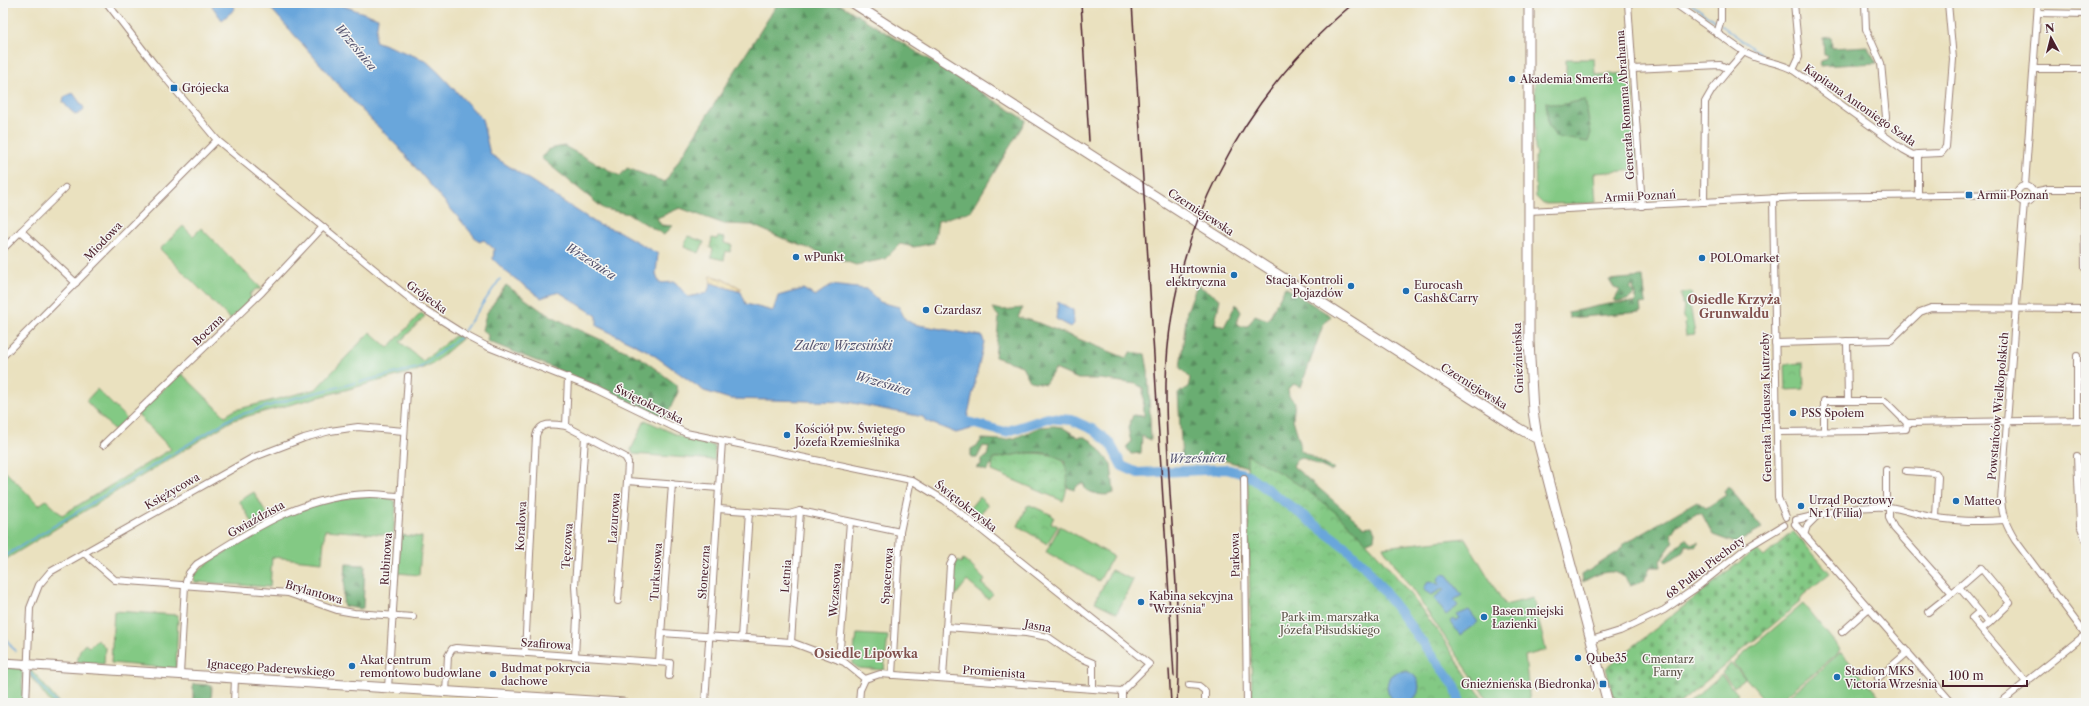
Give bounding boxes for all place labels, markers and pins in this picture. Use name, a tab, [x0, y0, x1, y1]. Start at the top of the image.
place label: Akademia Smerfa	[1519, 72, 1613, 86]
marker: Akademia Smerfa	[1507, 74, 1517, 84]
place label: Grójecka	[182, 81, 229, 95]
marker: Grójecka	[169, 83, 179, 93]
place label: Armii Poznań	[1976, 188, 2049, 202]
marker: Armii Poznań	[1964, 190, 1974, 200]
place label: wPunkt	[803, 250, 844, 264]
place label: POLOmarket	[1710, 251, 1779, 265]
marker: wPunkt	[791, 252, 801, 262]
marker: POLOmarket	[1697, 253, 1707, 263]
place label: Hurtownia elektryczna	[1166, 262, 1226, 289]
marker: Hurtownia elektryczna	[1229, 270, 1239, 280]
place label: Stacja Kontroli Pojazdów	[1266, 273, 1344, 300]
place label: Eurocash Cash&Carry	[1414, 278, 1479, 305]
marker: Stacja Kontroli Pojazdów	[1346, 281, 1356, 291]
marker: Eurocash Cash&Carry	[1401, 286, 1411, 296]
place label: Czardasz	[934, 303, 982, 317]
marker: Czardasz	[921, 305, 931, 315]
place label: PSS Społem	[1801, 406, 1865, 420]
marker: PSS Społem	[1788, 408, 1798, 418]
place label: Kościół pw. Świętego Józefa Rzemieślnika	[793, 422, 906, 449]
marker: Kościół pw. Świętego Józefa Rzemieślnika	[782, 430, 792, 440]
place label: Urząd Pocztowy Nr 1 (Filia)	[1809, 493, 1895, 520]
place label: Matteo	[1964, 494, 2002, 508]
marker: Matteo	[1951, 496, 1961, 506]
marker: Urząd Pocztowy Nr 1 (Filia)	[1796, 501, 1806, 511]
place label: Kabina sekcyjna "Września"	[1149, 589, 1233, 616]
marker: Kabina sekcyjna "Września"	[1136, 597, 1146, 607]
place label: Basen miejski Łazienki	[1492, 604, 1564, 631]
marker: Basen miejski Łazienki	[1479, 612, 1489, 622]
place label: Qube35	[1586, 651, 1627, 665]
place label: Akat centrum remontowo budowlane	[359, 653, 481, 680]
marker: Qube35	[1573, 653, 1583, 663]
marker: Akat centrum remontowo budowlane	[347, 661, 357, 671]
place label: Budmat pokrycia dachowe	[501, 661, 590, 688]
place label: Stadion MKS Victoria Września	[1844, 664, 1938, 691]
marker: Budmat pokrycia dachowe	[488, 669, 498, 679]
marker: Stadion MKS Victoria Września	[1832, 672, 1842, 682]
place label: Gnieźnieńska (Biedronka)	[1461, 677, 1595, 691]
marker: Gnieźnieńska (Biedronka)	[1598, 679, 1608, 689]

